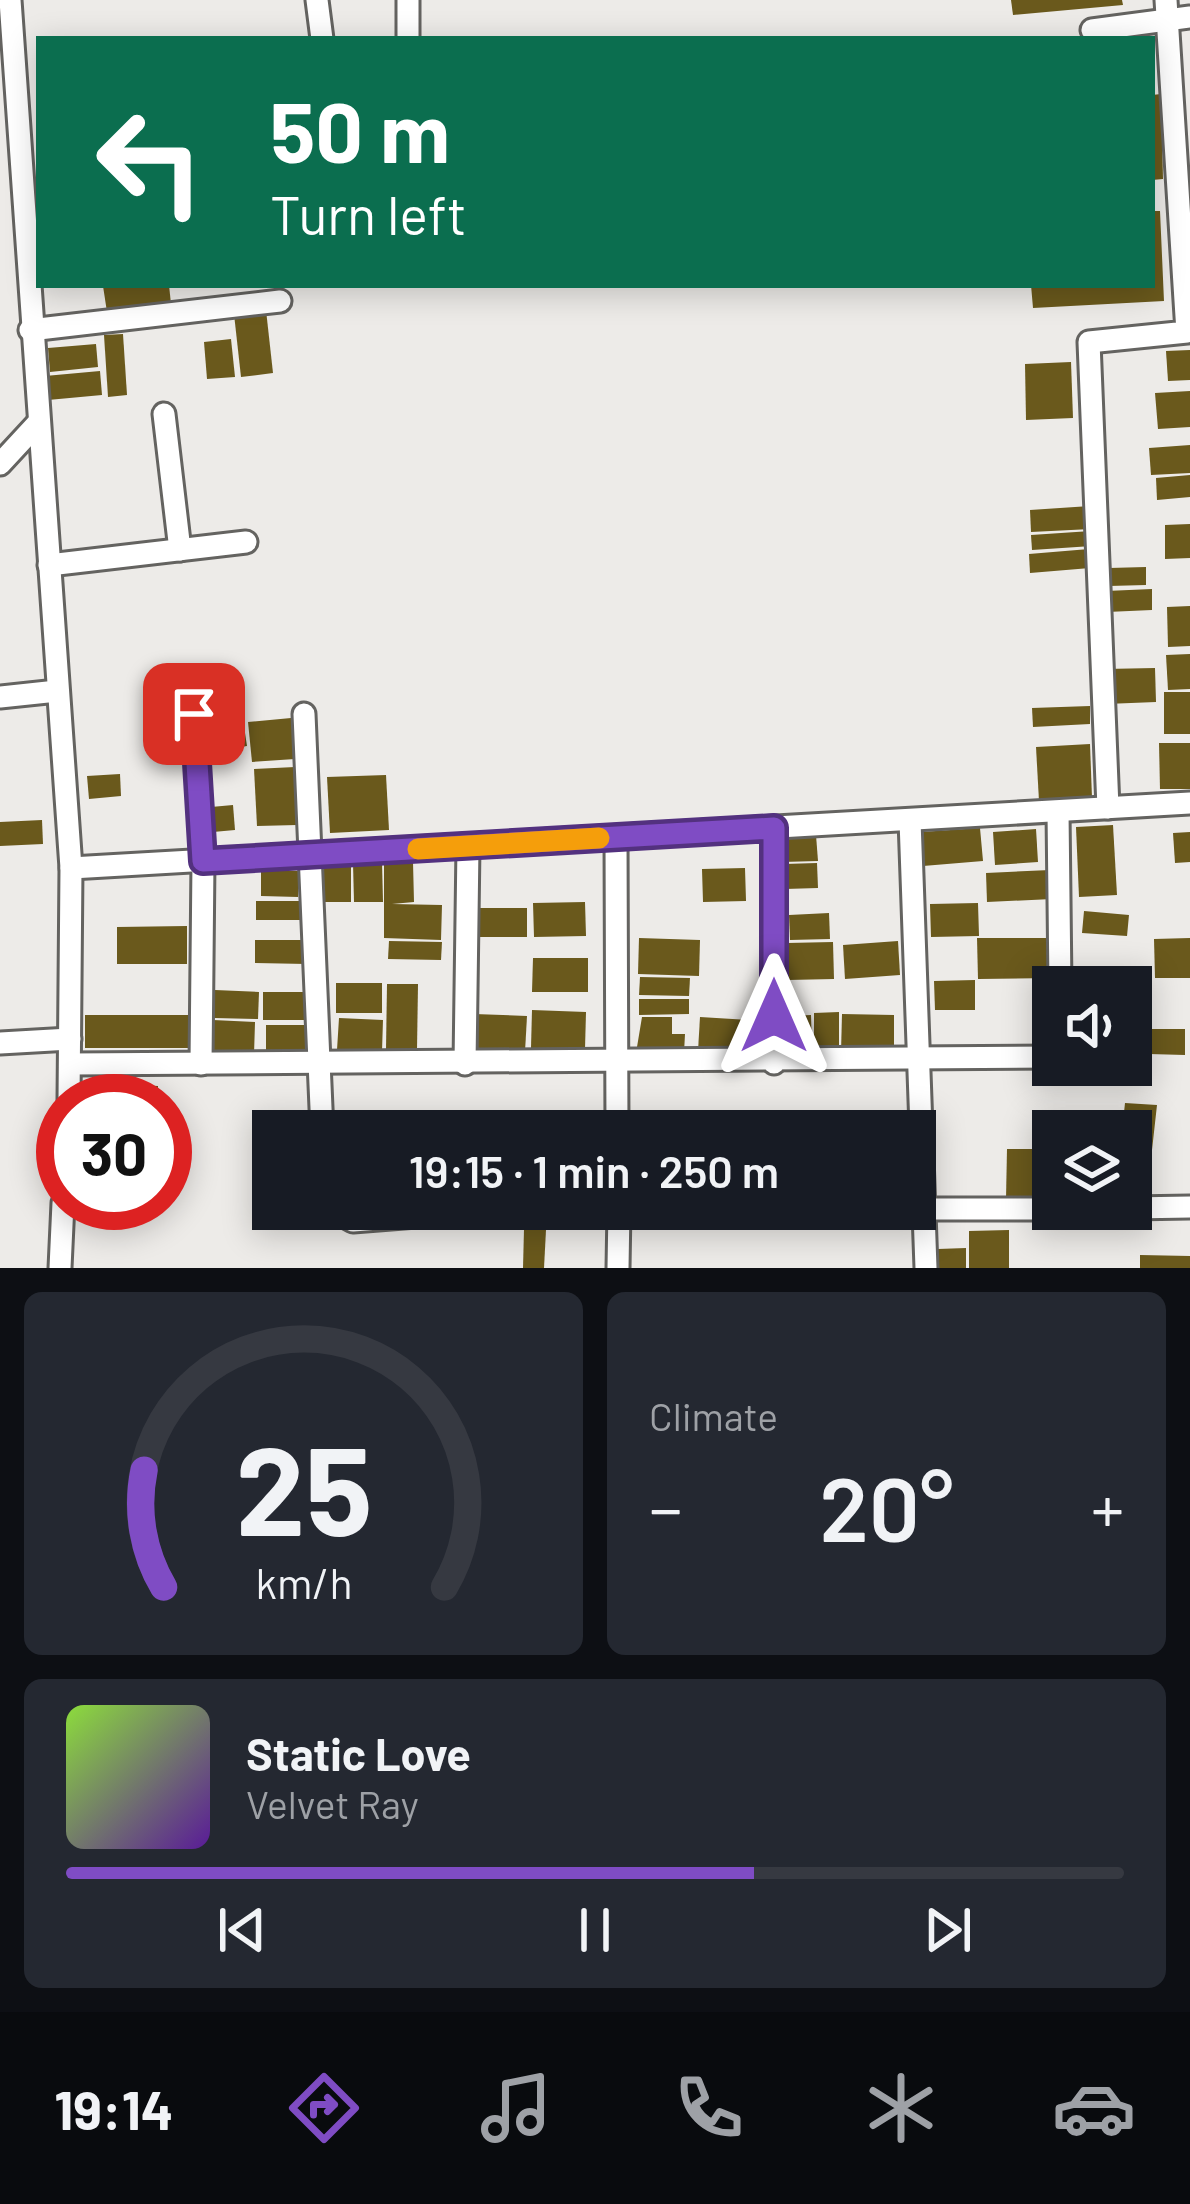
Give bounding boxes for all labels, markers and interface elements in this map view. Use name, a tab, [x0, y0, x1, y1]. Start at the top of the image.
text: 50 m	[270, 79, 450, 180]
icon: left	[72, 84, 228, 240]
text: Turn left	[270, 181, 467, 246]
pin	[143, 663, 245, 765]
icon: arrive	[161, 681, 227, 747]
position arrow	[711, 953, 837, 1079]
map controls	[1032, 966, 1152, 1230]
button: sound	[1032, 966, 1152, 1086]
speed limit sign: 30	[36, 1074, 192, 1230]
button: layers	[1032, 1110, 1152, 1230]
text: 19:15 · 1 min · 250 m	[409, 1143, 779, 1197]
text: Climate	[649, 1392, 778, 1439]
text: 25	[235, 1411, 372, 1561]
text: 20°	[819, 1452, 954, 1560]
text: −	[649, 1467, 682, 1546]
text: +	[1091, 1467, 1124, 1546]
text: km/h	[255, 1555, 352, 1607]
text: Static Love	[246, 1726, 471, 1780]
text: Velvet Ray	[246, 1780, 419, 1827]
icon: previous	[209, 1897, 275, 1963]
icon: pause	[562, 1897, 628, 1963]
icon: next	[915, 1897, 981, 1963]
icon: directions	[282, 2066, 366, 2150]
icon: music	[474, 2066, 558, 2150]
icon: phone	[667, 2066, 751, 2150]
icon: climate	[859, 2066, 943, 2150]
icon: car	[1052, 2066, 1136, 2150]
text: 19:14	[54, 2076, 173, 2141]

